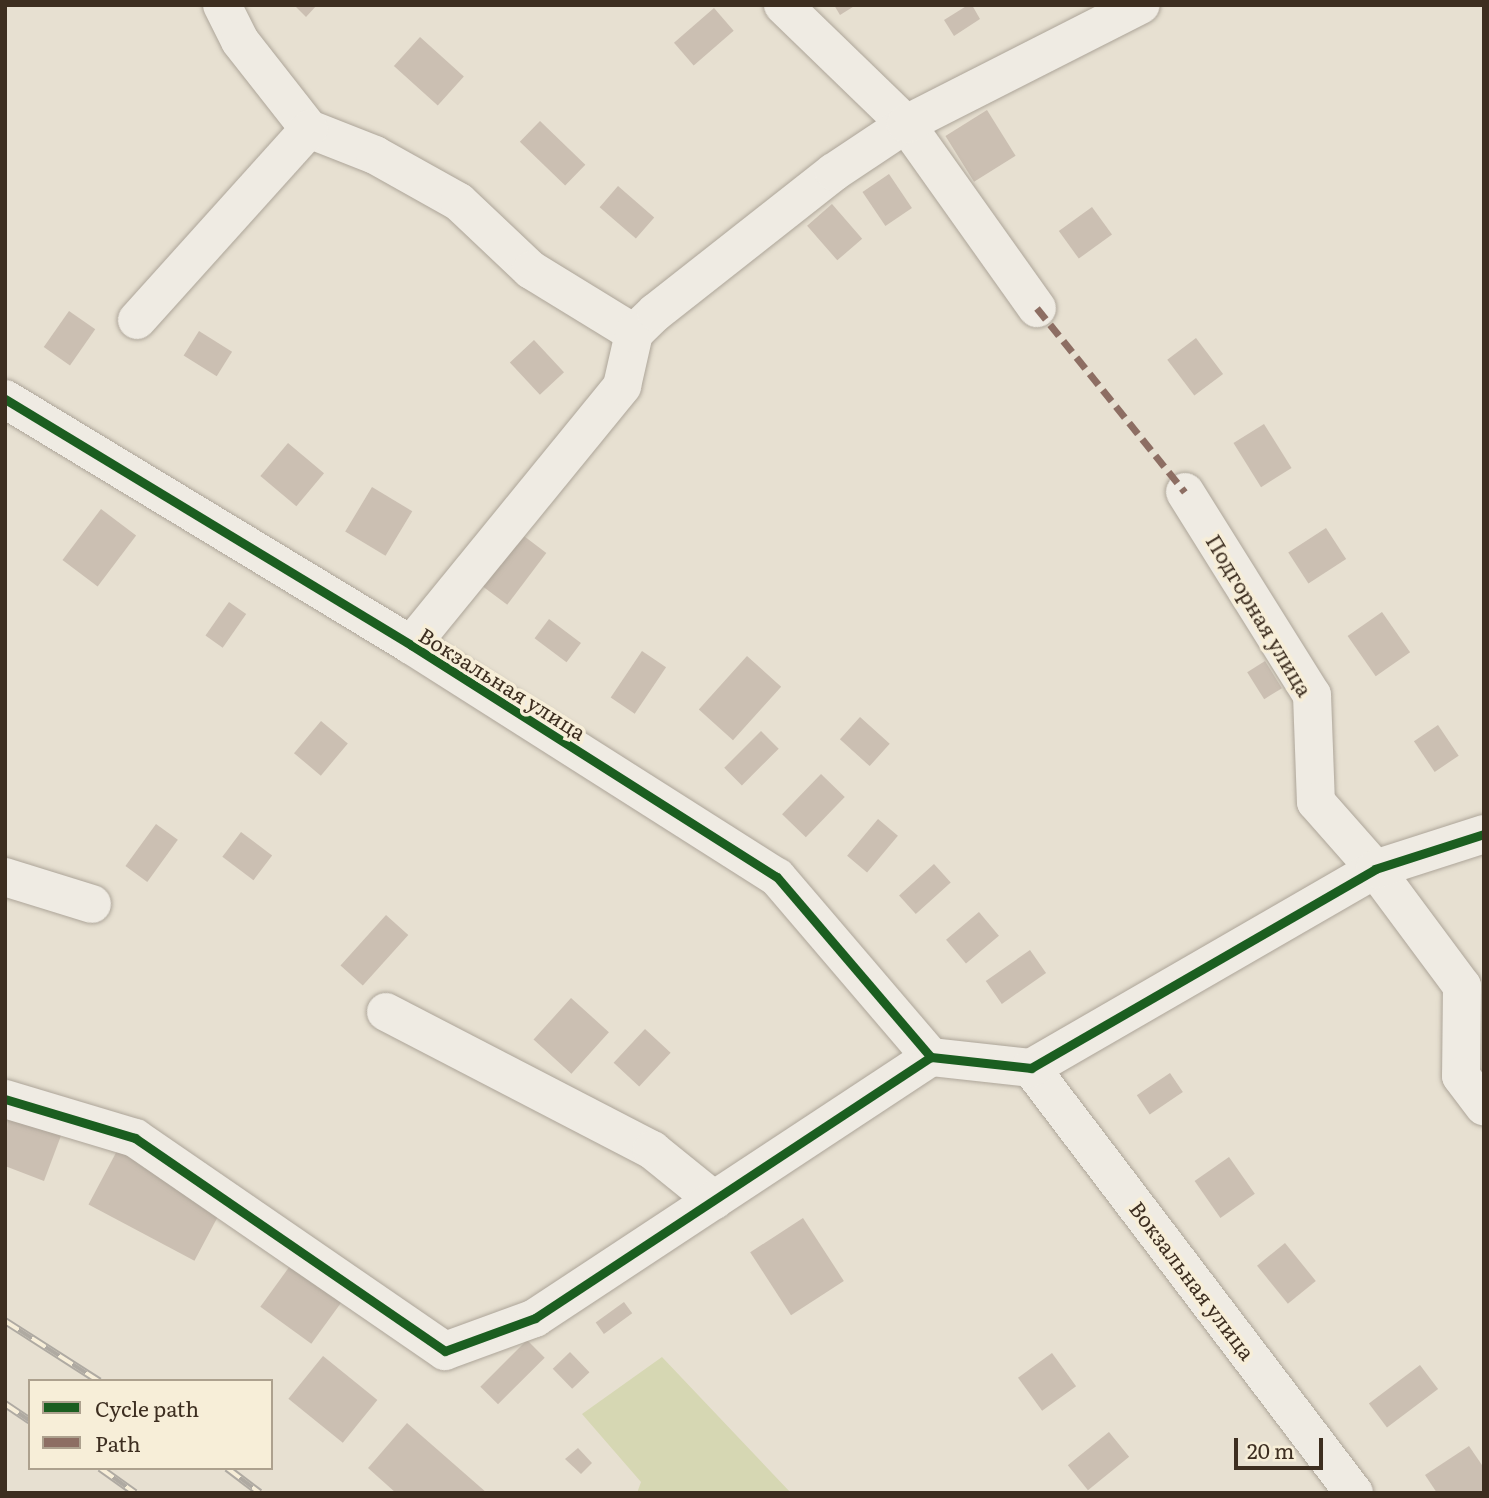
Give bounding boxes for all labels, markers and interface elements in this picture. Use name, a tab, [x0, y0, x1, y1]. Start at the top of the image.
street label: Подгорная улица	[1202, 529, 1318, 701]
street label: Вокзальная улица	[415, 621, 591, 745]
street label: Вокзальная улица	[1125, 1196, 1261, 1364]
legend	[28, 1379, 273, 1470]
text: Cycle path	[95, 1392, 199, 1423]
scale bar	[1237, 1424, 1326, 1468]
text: Path	[95, 1427, 141, 1458]
text: 20 m	[1247, 1434, 1294, 1465]

